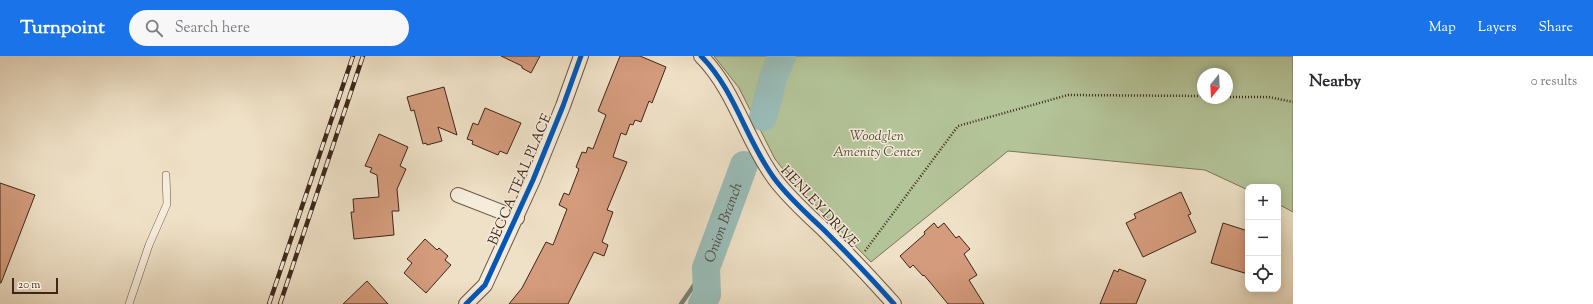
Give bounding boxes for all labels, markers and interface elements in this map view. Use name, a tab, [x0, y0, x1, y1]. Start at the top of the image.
search box	[129, 10, 409, 46]
text: Turnpoint	[20, 15, 105, 42]
icon: search	[143, 17, 165, 39]
text: Search here	[175, 18, 250, 39]
text: Map	[1429, 18, 1456, 38]
text: Layers	[1478, 18, 1516, 38]
text: Share	[1538, 18, 1573, 38]
north arrow	[1197, 68, 1233, 104]
text: Nearby	[1309, 70, 1361, 94]
text: 0 results	[1531, 73, 1577, 91]
street label: BECCA TEAL PLACE	[484, 110, 558, 249]
park label: Woodglen Amenity Center	[833, 127, 921, 163]
street label: HENLEY DRIVE	[775, 162, 862, 253]
water label: Onion Branch	[700, 179, 749, 266]
map controls	[1245, 184, 1281, 292]
button: +	[1245, 184, 1281, 220]
button: −	[1245, 220, 1281, 256]
button: locate	[1245, 256, 1281, 292]
scale bar	[12, 276, 58, 295]
text: 20 m	[18, 277, 40, 293]

